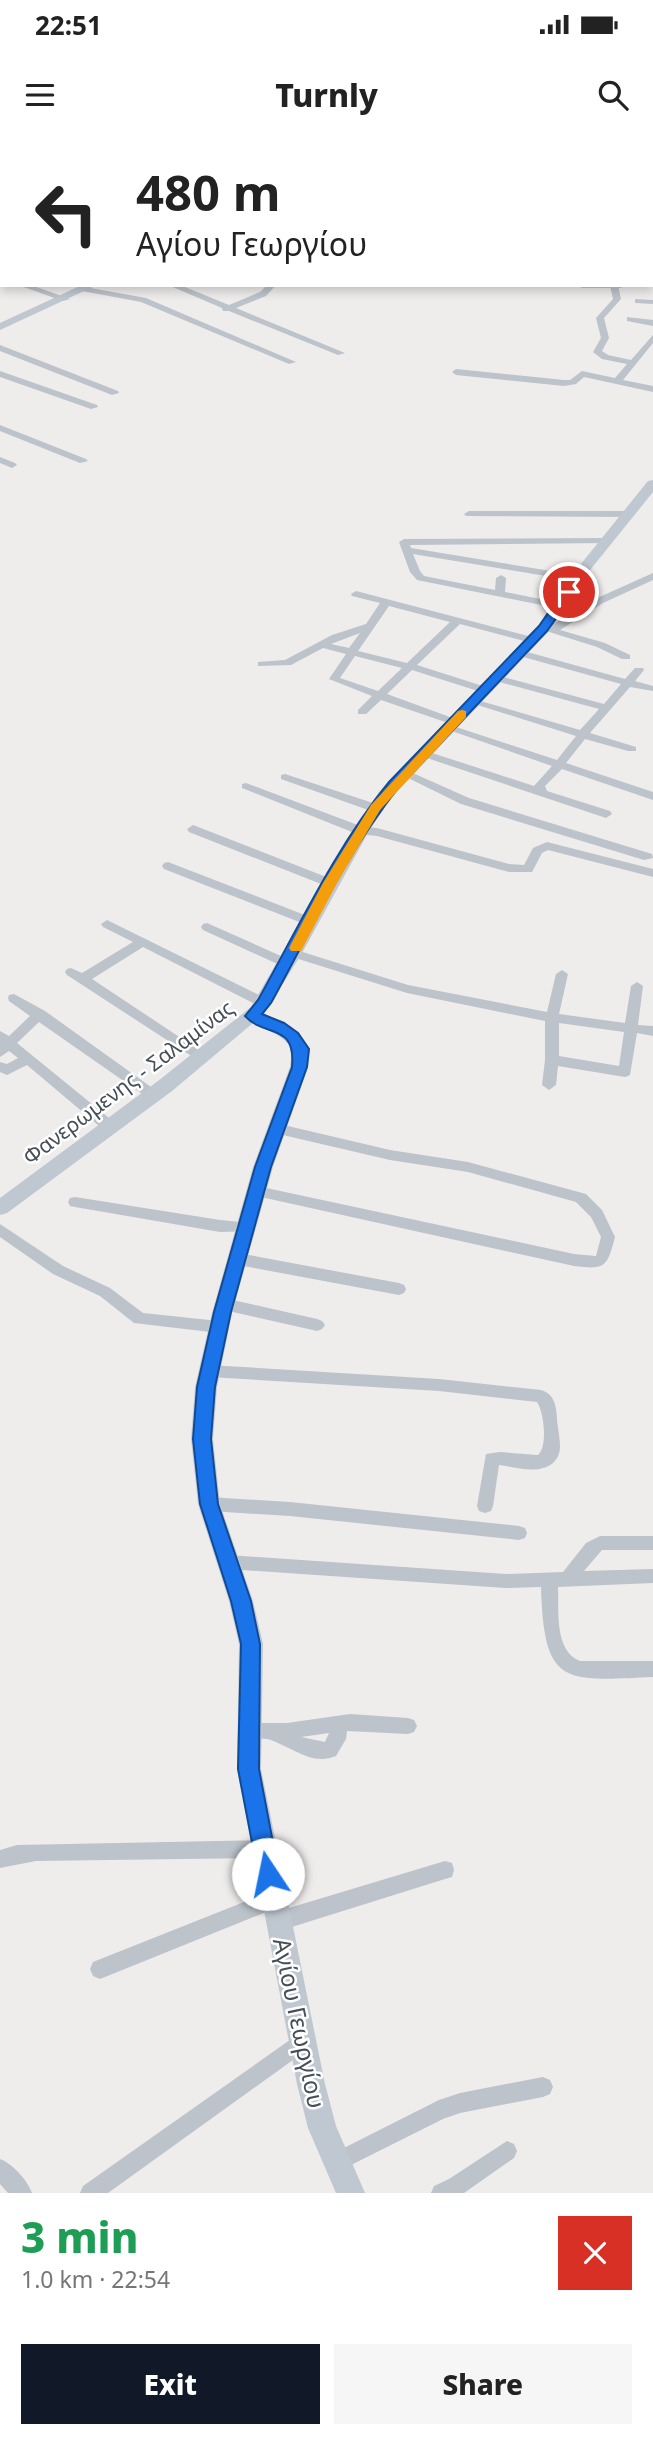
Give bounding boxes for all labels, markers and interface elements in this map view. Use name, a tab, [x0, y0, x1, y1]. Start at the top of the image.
text: 22:51	[35, 7, 102, 43]
text: Turnly	[275, 73, 378, 116]
icon: menu	[21, 76, 59, 114]
icon: search	[594, 76, 632, 114]
text: 480 m	[136, 159, 281, 225]
icon: left	[21, 168, 112, 259]
text: Αγίου Γεωργίου	[136, 222, 367, 265]
pin	[539, 562, 599, 622]
icon: arrive	[550, 573, 588, 611]
street label: Φανερωμενης - Σαλαμίνας	[17, 993, 239, 1171]
position arrow	[231, 1837, 305, 1911]
street label: Αγίου Γεωργίου	[266, 1935, 334, 2111]
text: 3 min	[21, 2208, 138, 2265]
button: close	[558, 2216, 632, 2290]
text: 1.0 km · 22:54	[21, 2263, 170, 2295]
button: Exit	[21, 2344, 320, 2424]
button: Share	[334, 2344, 632, 2424]

